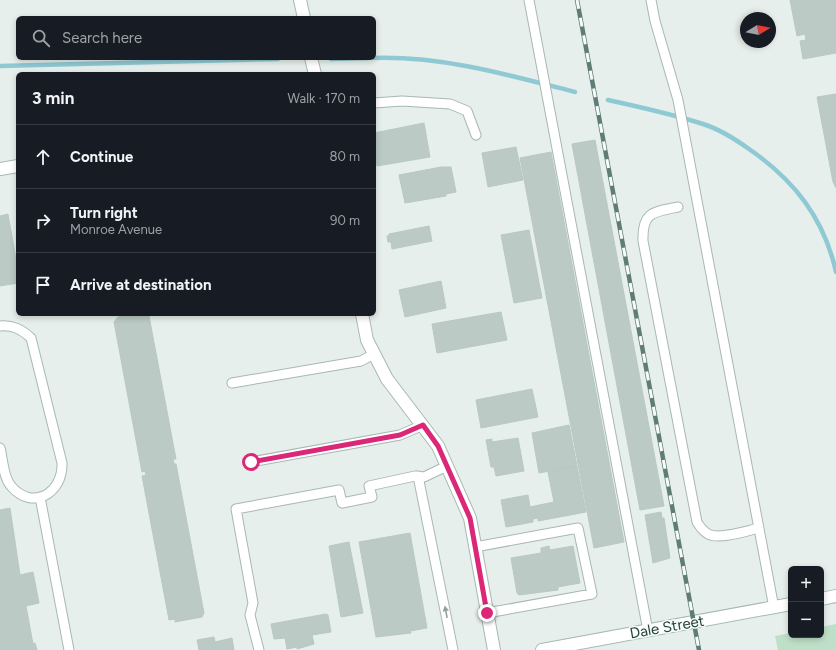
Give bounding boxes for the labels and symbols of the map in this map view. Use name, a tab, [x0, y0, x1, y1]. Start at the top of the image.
north arrow	[740, 12, 776, 48]
route start	[242, 453, 260, 471]
route end	[478, 604, 496, 622]
one-way arrow	[442, 606, 448, 618]
street label: Dale Street	[628, 612, 706, 642]

